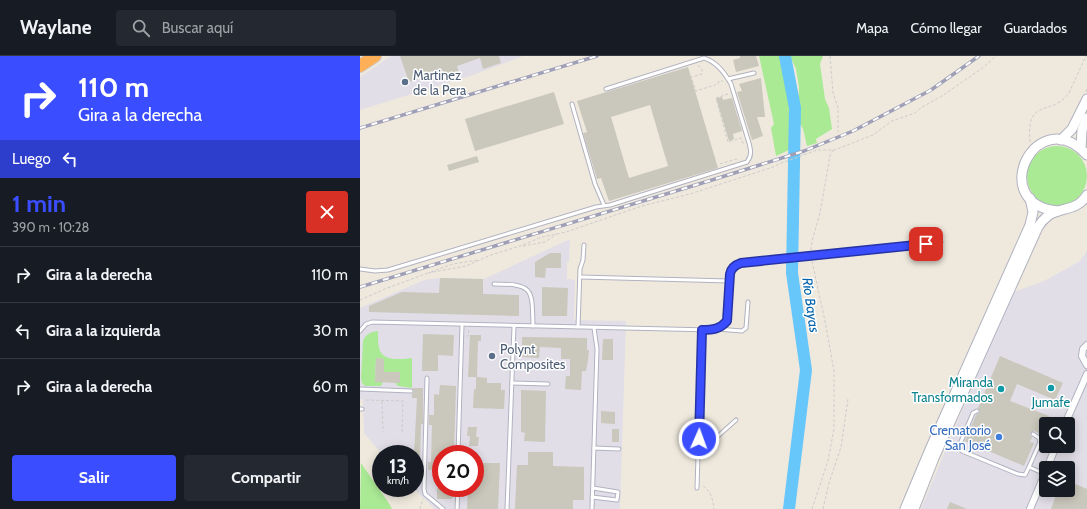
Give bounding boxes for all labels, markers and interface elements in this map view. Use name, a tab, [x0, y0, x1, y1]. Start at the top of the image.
search box	[116, 10, 396, 46]
text: Waylane	[20, 16, 92, 39]
icon: search	[130, 17, 152, 39]
text: Buscar aquí	[162, 19, 233, 37]
text: Mapa	[856, 19, 889, 37]
text: Cómo llegar	[911, 19, 982, 37]
text: Guardados	[1004, 19, 1067, 37]
place label: Martinez de la Pera	[413, 67, 467, 98]
text: 110 m	[78, 70, 149, 104]
icon: right	[12, 72, 64, 124]
marker: Martinez de la Pera	[400, 77, 410, 87]
text: Gira a la derecha	[78, 104, 202, 126]
icon: left	[59, 148, 81, 170]
text: Luego	[12, 150, 51, 168]
text: 1 min	[12, 189, 66, 218]
button: close	[306, 191, 348, 233]
text: 390 m · 10:28	[12, 219, 89, 235]
pin	[909, 227, 943, 261]
icon: arrive	[915, 233, 937, 255]
icon: right	[12, 264, 34, 286]
text: Gira a la derecha	[46, 266, 152, 284]
text: 110 m	[311, 266, 348, 284]
water label: Río Bayas	[798, 276, 824, 334]
icon: left	[12, 320, 34, 342]
text: Gira a la izquierda	[46, 322, 160, 340]
text: 30 m	[313, 322, 348, 340]
place label: Polynt Composites	[500, 341, 566, 372]
marker: Polynt Composites	[487, 351, 497, 361]
place label: Miranda Transformados	[911, 374, 994, 405]
icon: right	[12, 376, 34, 398]
text: Gira a la derecha	[46, 378, 152, 396]
text: 60 m	[312, 378, 348, 396]
marker: Jumafe	[1046, 383, 1056, 393]
marker: Miranda Transformados	[996, 384, 1006, 394]
place label: Jumafe	[1031, 394, 1071, 410]
map controls	[1039, 417, 1075, 497]
button: search	[1039, 417, 1075, 453]
position arrow	[678, 418, 720, 460]
place label: Crematorio San José	[929, 422, 991, 453]
marker: Crematorio San José	[994, 432, 1004, 442]
speed limit sign: 20	[432, 445, 484, 497]
text: 13	[389, 454, 407, 478]
button: Salir	[12, 455, 176, 501]
button: Compartir	[184, 455, 348, 501]
button: layers	[1039, 461, 1075, 497]
text: km/h	[387, 474, 409, 487]

